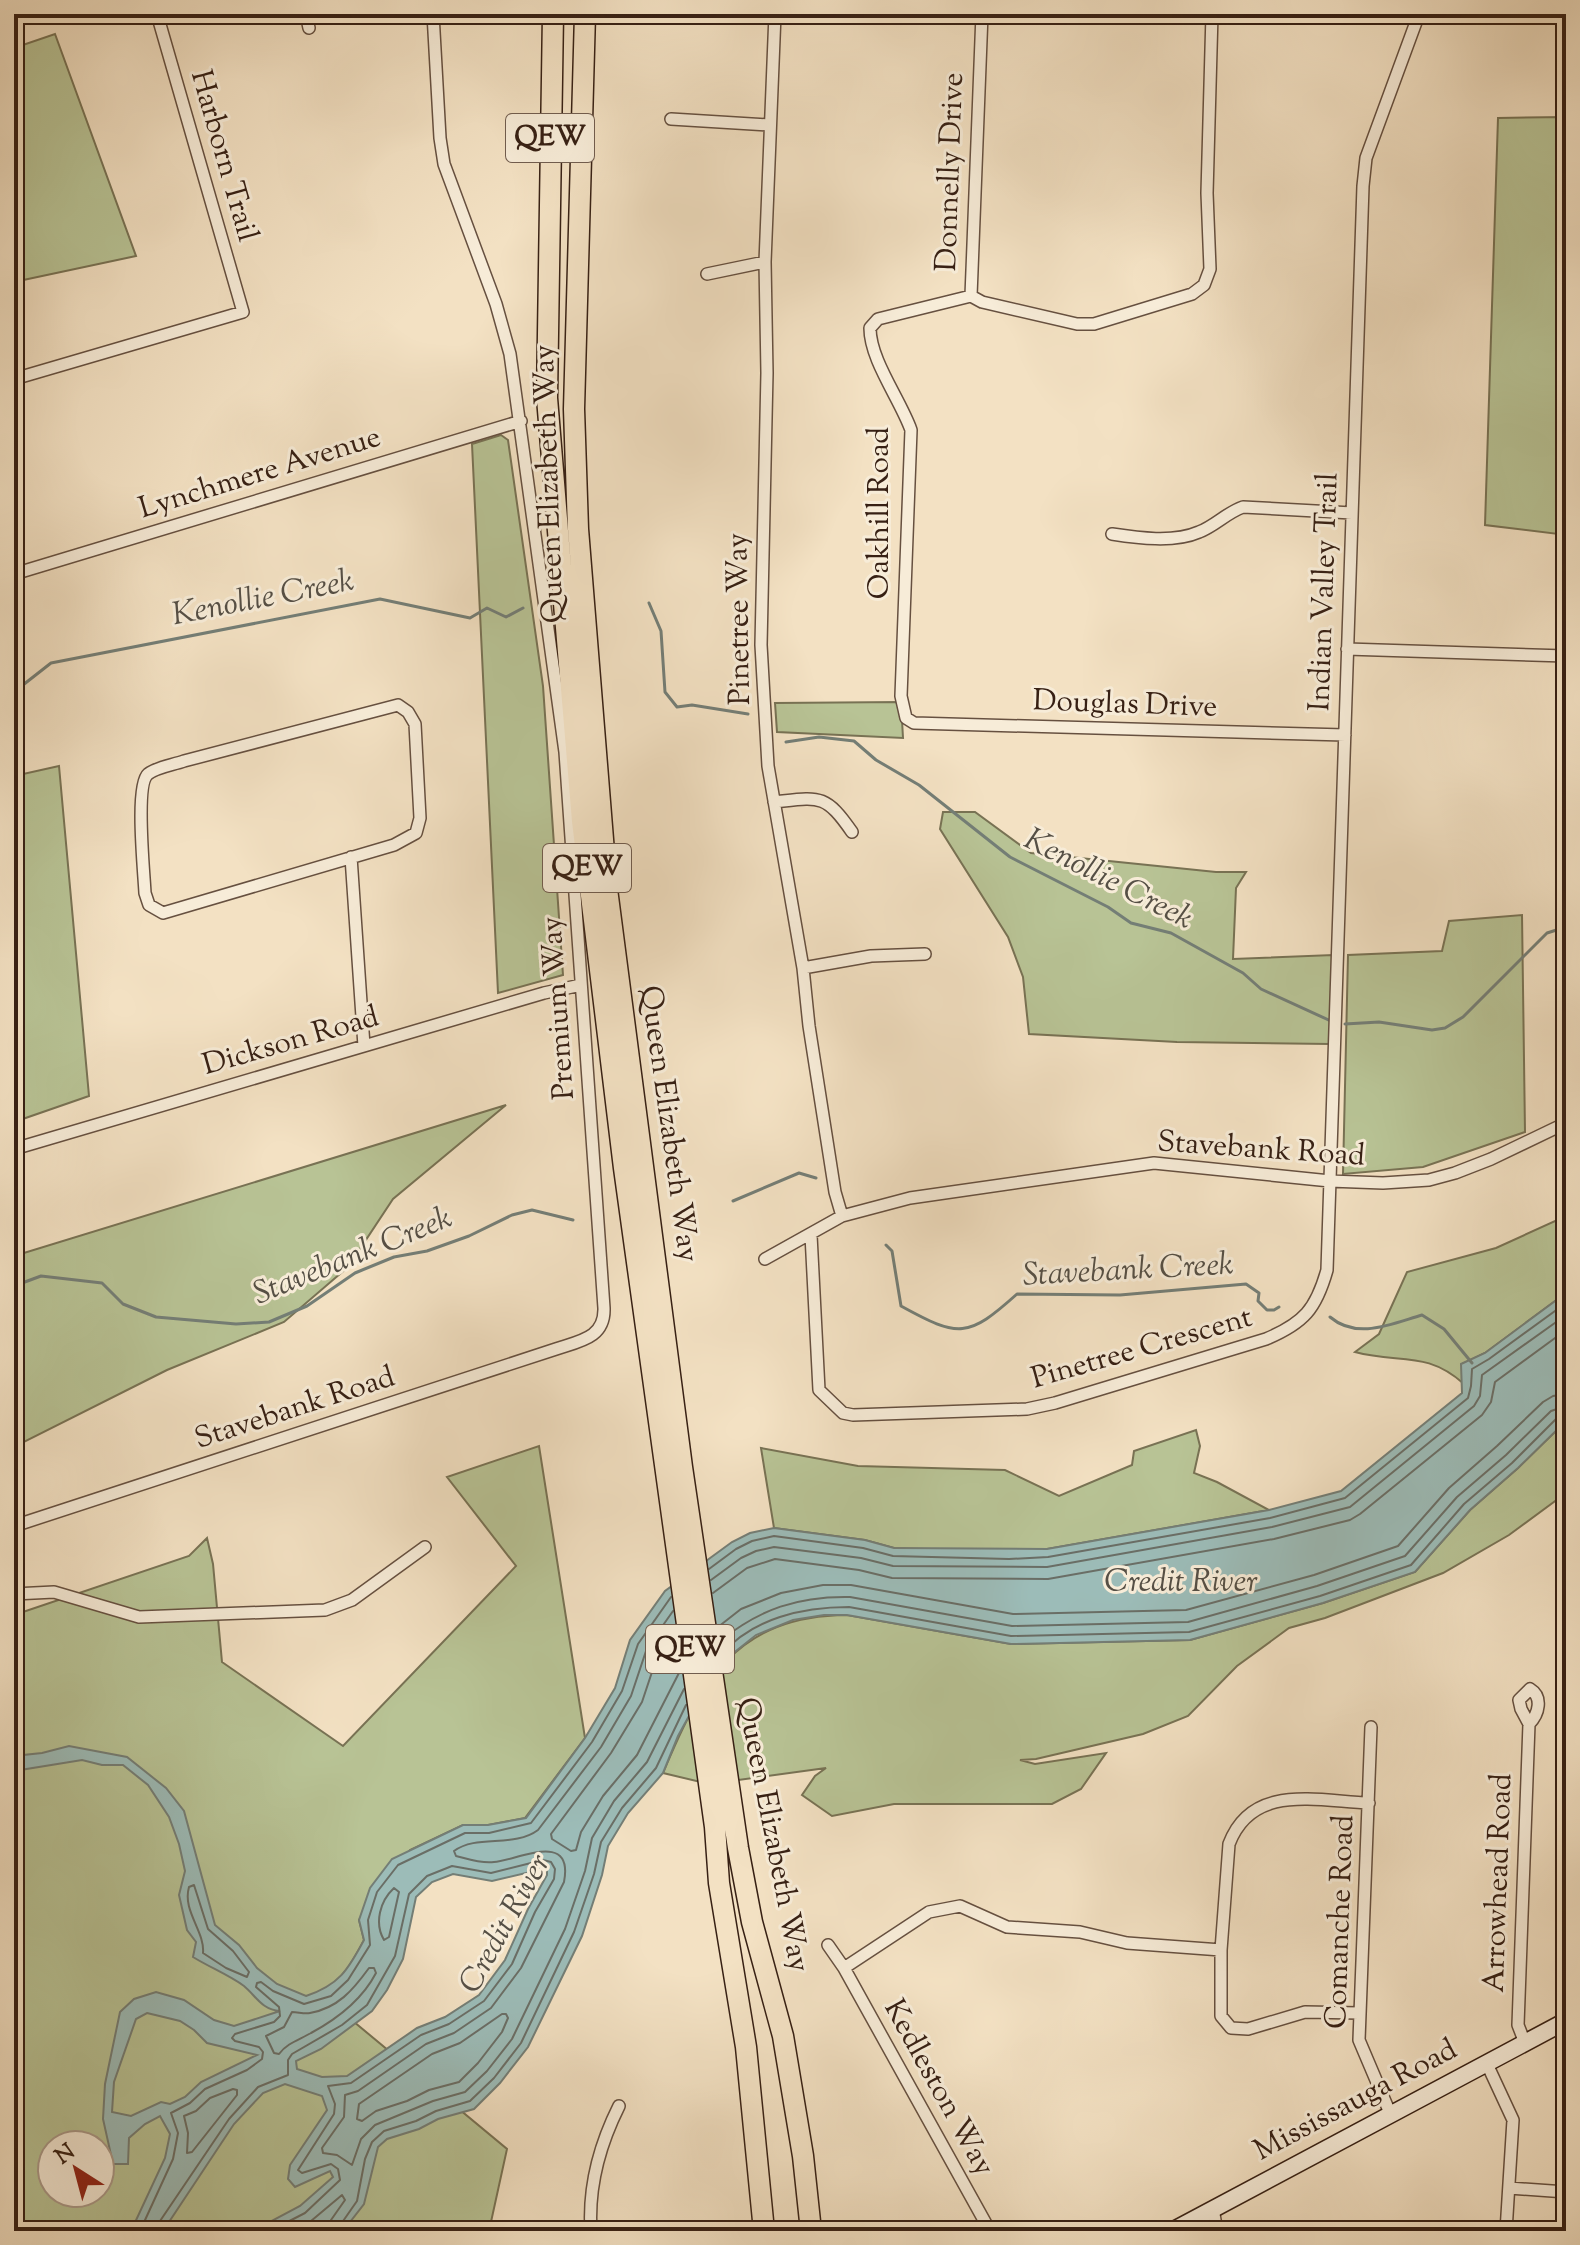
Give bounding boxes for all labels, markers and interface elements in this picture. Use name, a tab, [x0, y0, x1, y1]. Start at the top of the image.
street label: Harborn Trail	[178, 65, 268, 247]
street label: Donnelly Drive	[926, 72, 976, 272]
road number: QEW	[506, 114, 594, 162]
street label: Queen Elizabeth Way	[524, 344, 576, 624]
street label: Lynchmere Avenue	[134, 417, 386, 531]
street label: Oakhill Road	[859, 427, 902, 599]
street label: Indian Valley Trail	[1299, 472, 1351, 712]
street label: Pinetree Way	[717, 533, 763, 705]
water label: Kenollie Creek	[168, 559, 358, 639]
street label: Douglas Drive	[1032, 680, 1218, 730]
water label: Kenollie Creek	[1015, 818, 1201, 942]
road number: QEW	[543, 844, 631, 892]
street label: Premium Way	[531, 915, 587, 1101]
street label: Queen Elizabeth Way	[627, 983, 709, 1265]
street label: Dickson Road	[198, 996, 384, 1088]
street label: Stavebank Road	[1156, 1121, 1366, 1179]
water label: Stavebank Creek	[247, 1196, 459, 1318]
water label: Stavebank Creek	[1022, 1243, 1234, 1299]
street label: Pinetree Crescent	[1026, 1297, 1258, 1401]
street label: Stavebank Road	[189, 1356, 401, 1462]
water label: Credit River	[1104, 1560, 1258, 1606]
road number: QEW	[646, 1625, 734, 1673]
street label: Queen Elizabeth Way	[724, 1694, 820, 1976]
street label: Arrowhead Road	[1474, 1772, 1524, 1993]
street label: Comanche Road	[1316, 1814, 1366, 2030]
water label: Credit River	[449, 1846, 563, 2002]
street label: Kedleston Way	[872, 1992, 1004, 2184]
street label: Mississauga Road	[1247, 2029, 1465, 2173]
north arrow	[36, 2129, 116, 2209]
text: N	[49, 2137, 83, 2173]

